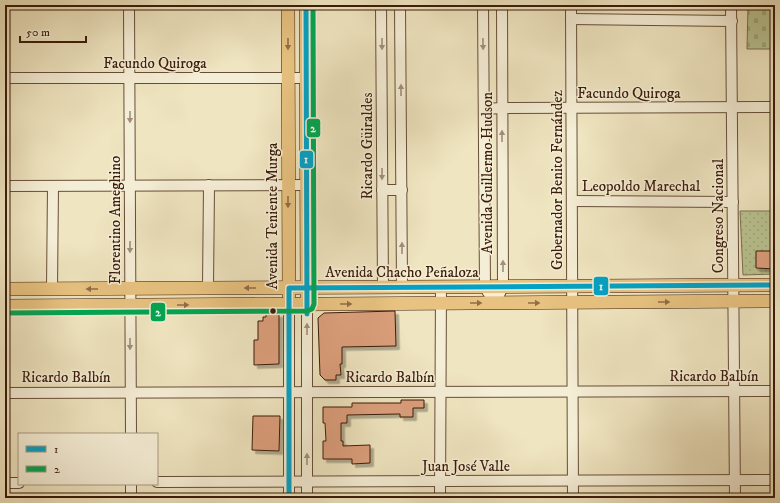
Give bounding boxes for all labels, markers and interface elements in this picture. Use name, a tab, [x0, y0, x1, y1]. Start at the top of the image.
scale bar	[20, 18, 86, 44]
text: 50 m	[26, 25, 50, 40]
one-way arrow	[285, 38, 291, 51]
one-way arrow	[378, 38, 385, 50]
one-way arrow	[480, 38, 486, 51]
street label: Facundo Quiroga	[103, 54, 207, 73]
one-way arrow	[398, 83, 404, 96]
street label: Facundo Quiroga	[577, 84, 681, 103]
street label: Gobernador Benito Fernández	[548, 90, 567, 270]
street label: Avenida Guillermo Hudson	[478, 92, 497, 254]
street label: Ricardo Güiraldes	[358, 93, 377, 199]
one-way arrow	[127, 111, 133, 124]
line badge: 2	[306, 118, 321, 138]
text: 2	[310, 122, 316, 136]
one-way arrow	[499, 129, 505, 142]
street label: Avenida Teniente Murga	[263, 142, 282, 289]
line badge: 1	[299, 150, 314, 169]
text: 1	[304, 153, 308, 167]
street label: Florentino Ameghino	[106, 156, 125, 284]
street label: Congreso Nacional	[709, 158, 728, 273]
one-way arrow	[379, 168, 385, 181]
street label: Leopoldo Marechal	[582, 177, 701, 196]
one-way arrow	[285, 196, 291, 209]
one-way arrow	[127, 241, 133, 254]
one-way arrow	[399, 241, 405, 254]
one-way arrow	[500, 259, 506, 272]
street label: Avenida Chacho Peñaloza	[325, 263, 479, 282]
line badge: 1	[593, 276, 609, 296]
text: 1	[599, 280, 603, 294]
one-way arrow	[243, 285, 256, 291]
one-way arrow	[85, 286, 98, 292]
one-way arrow	[658, 299, 671, 305]
one-way arrow	[470, 300, 483, 306]
one-way arrow	[528, 300, 541, 306]
one-way arrow	[340, 301, 353, 307]
line badge: 2	[150, 302, 166, 322]
one-way arrow	[177, 302, 190, 308]
text: 2	[155, 306, 161, 320]
unlabelled marker	[268, 306, 278, 316]
one-way arrow	[304, 322, 310, 335]
one-way arrow	[127, 338, 133, 351]
street label: Ricardo Balbín	[669, 367, 759, 386]
street label: Ricardo Balbín	[21, 368, 111, 387]
street label: Ricardo Balbín	[345, 368, 435, 387]
legend	[18, 433, 158, 485]
text: 1	[54, 442, 58, 457]
one-way arrow	[304, 452, 310, 465]
street label: Juan José Valle	[420, 457, 510, 476]
text: 2	[54, 462, 60, 477]

